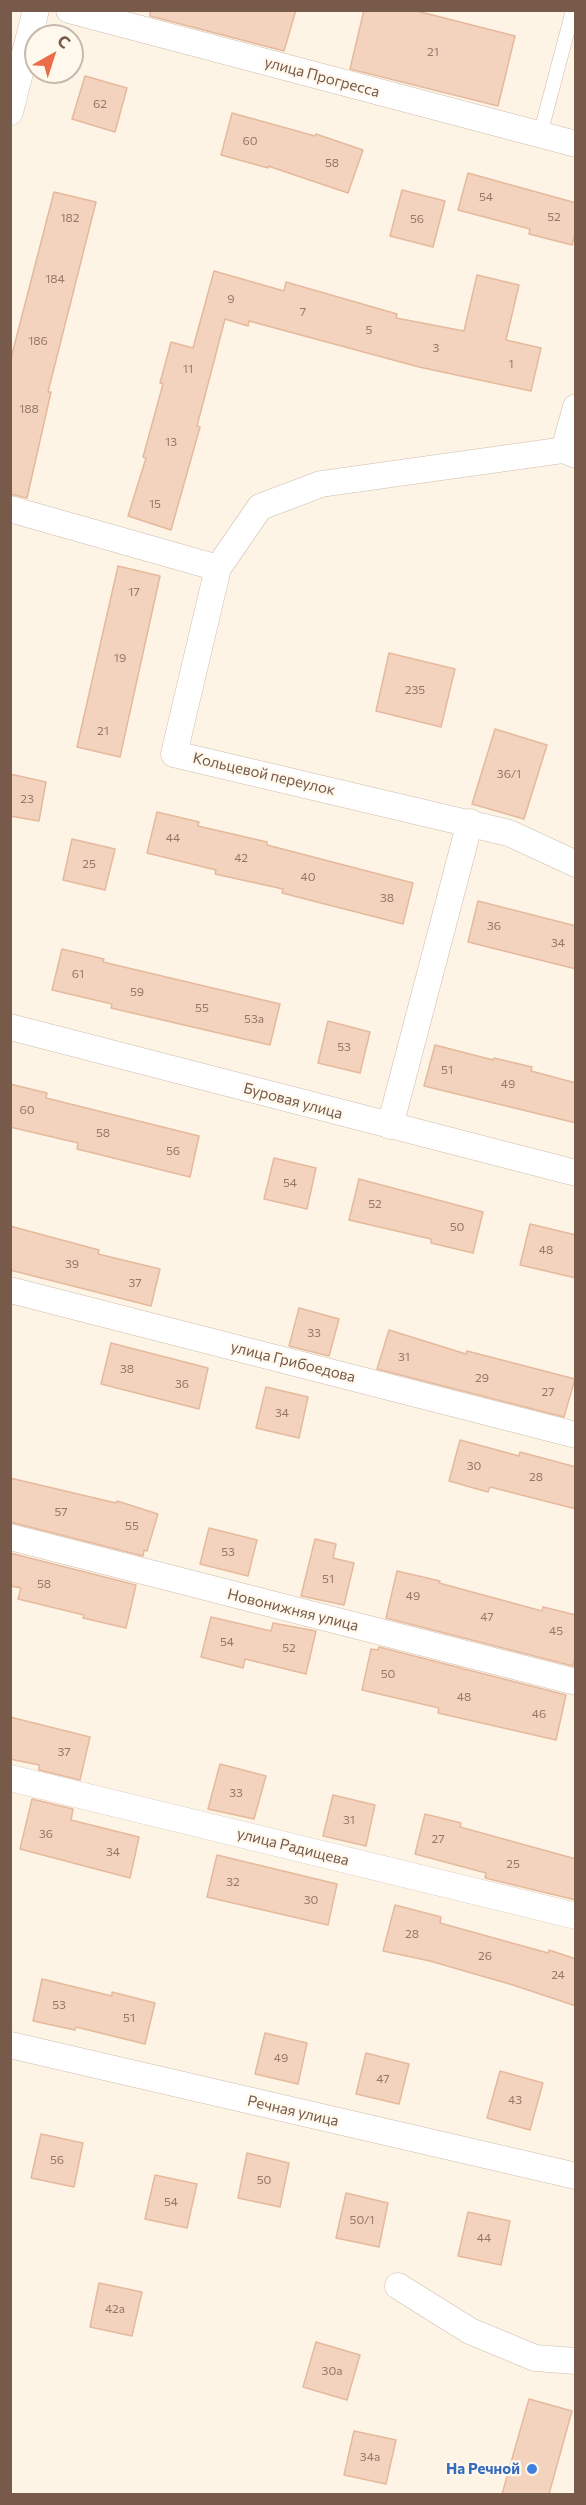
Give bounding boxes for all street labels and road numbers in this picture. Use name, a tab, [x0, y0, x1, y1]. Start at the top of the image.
street label: улица Прогресса	[262, 53, 382, 101]
street label: Кольцевой переулок	[191, 749, 337, 799]
street label: Буровая улица	[241, 1079, 345, 1123]
street label: улица Грибоедова	[229, 1338, 357, 1386]
street label: Новонижняя улица	[226, 1585, 360, 1635]
street label: улица Радищева	[235, 1824, 351, 1870]
street label: Речная улица	[246, 2092, 340, 2130]

